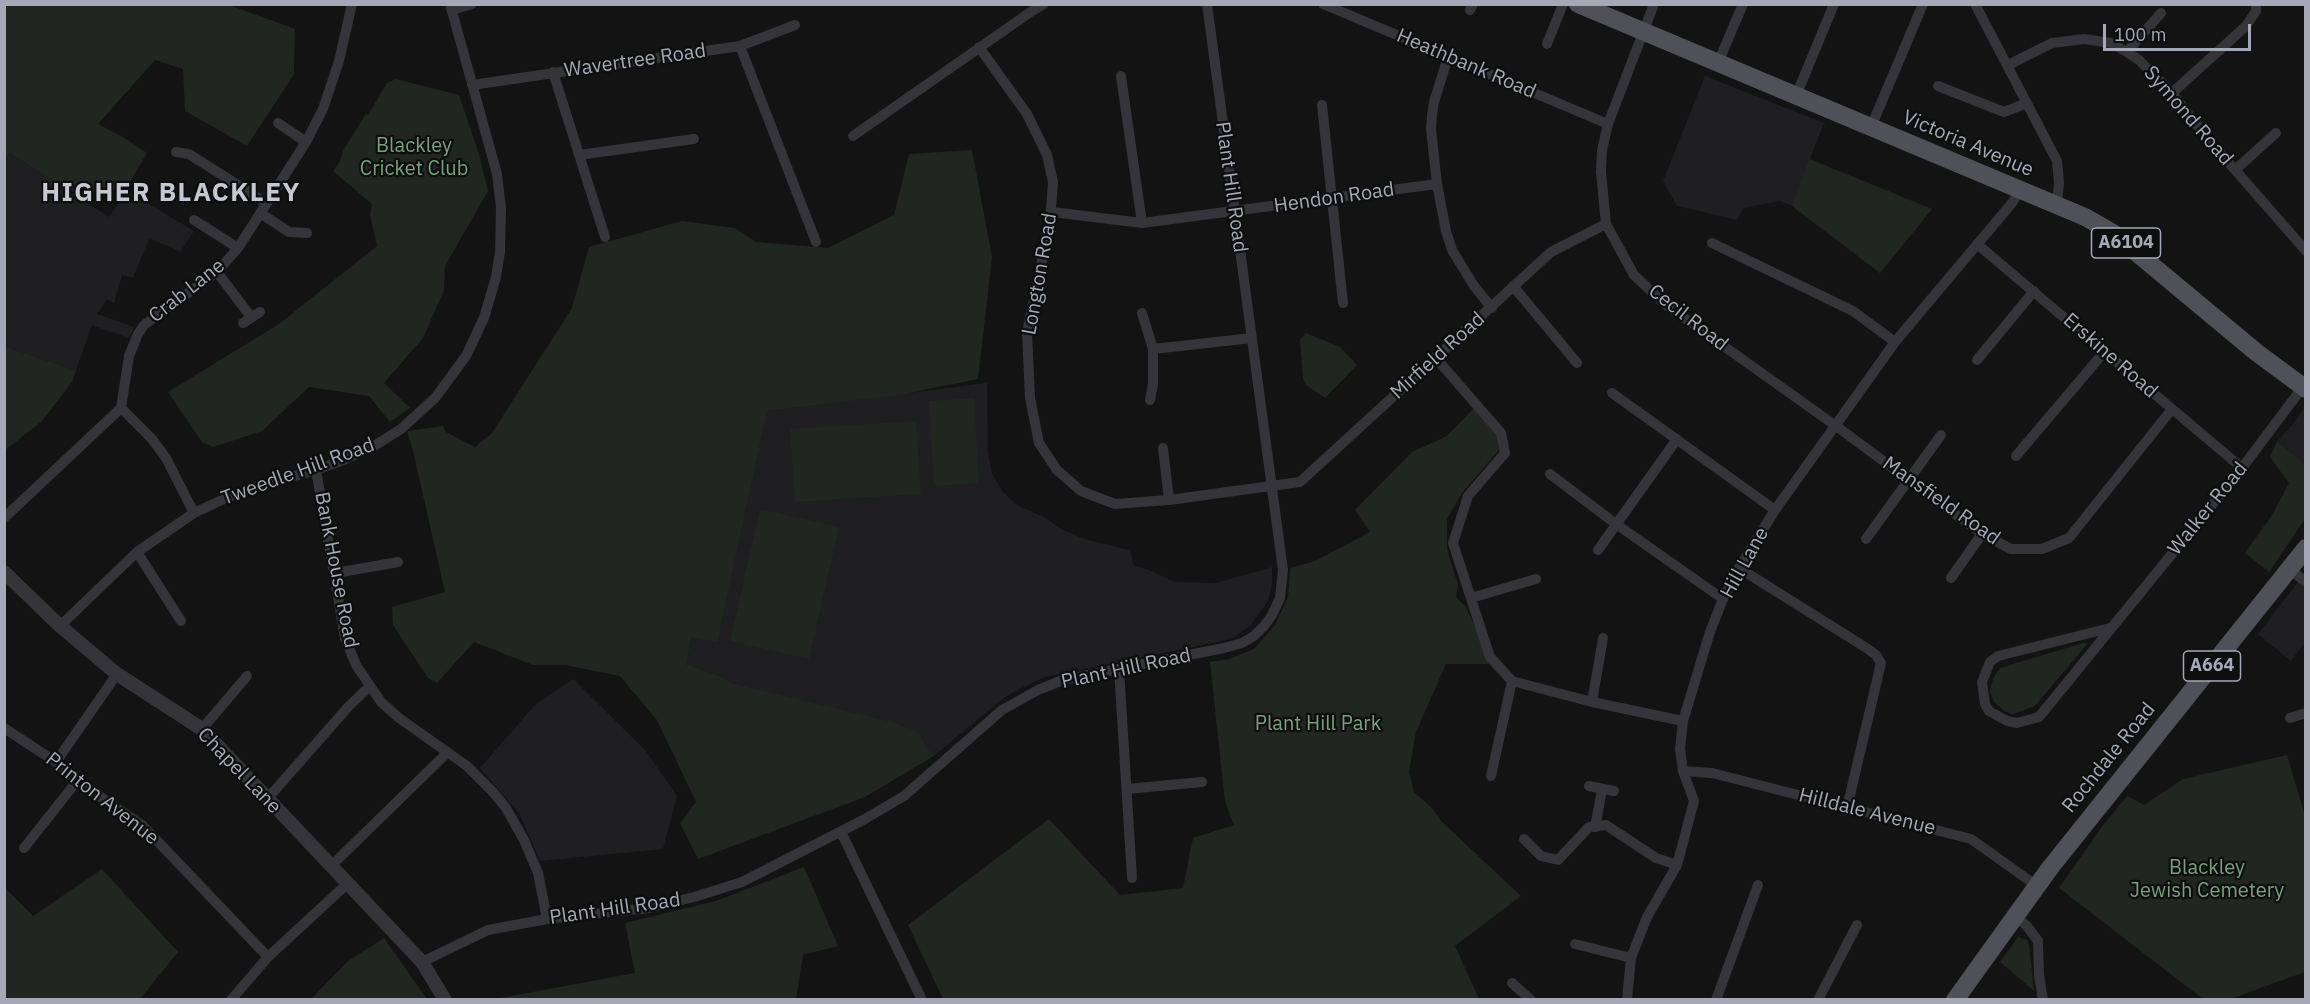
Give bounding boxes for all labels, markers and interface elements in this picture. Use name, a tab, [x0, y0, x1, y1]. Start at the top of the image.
scale bar	[2106, 12, 2254, 50]
text: 100 m	[2114, 23, 2166, 46]
street label: Heathbank Road	[1393, 24, 1539, 104]
street label: Wavertree Road	[562, 39, 708, 83]
street label: Symond Road	[2138, 61, 2238, 171]
street label: Victoria Avenue	[1899, 106, 2037, 182]
street label: Plant Hill Road	[1210, 120, 1252, 254]
park label: Blackley Cricket Club	[360, 134, 468, 181]
district label: HIGHER BLACKLEY	[41, 177, 301, 209]
street label: Hendon Road	[1272, 178, 1396, 218]
street label: Longton Road	[1017, 211, 1063, 337]
road number: A6104	[2092, 228, 2160, 258]
street label: Crab Lane	[144, 254, 230, 328]
street label: Cecil Road	[1643, 279, 1733, 357]
street label: Mirfield Road	[1386, 307, 1490, 405]
street label: Erskine Road	[2058, 308, 2162, 404]
street label: Tweedle Hill Road	[218, 433, 378, 511]
street label: Mansfield Road	[1878, 452, 2004, 550]
street label: Walker Road	[2163, 458, 2253, 560]
street label: Bank House Road	[309, 490, 363, 650]
street label: Hill Lane	[1716, 523, 1774, 603]
street label: Plant Hill Road	[1059, 644, 1193, 694]
road number: A664	[2184, 651, 2240, 681]
street label: Rochdale Road	[2057, 698, 2161, 818]
park label: Plant Hill Park	[1255, 712, 1381, 736]
street label: Chapel Lane	[192, 723, 286, 819]
street label: Printon Avenue	[41, 747, 163, 851]
street label: Hilldale Avenue	[1796, 783, 1938, 841]
park label: Blackley Jewish Cemetery	[2130, 856, 2284, 903]
street label: Plant Hill Road	[548, 888, 682, 930]

